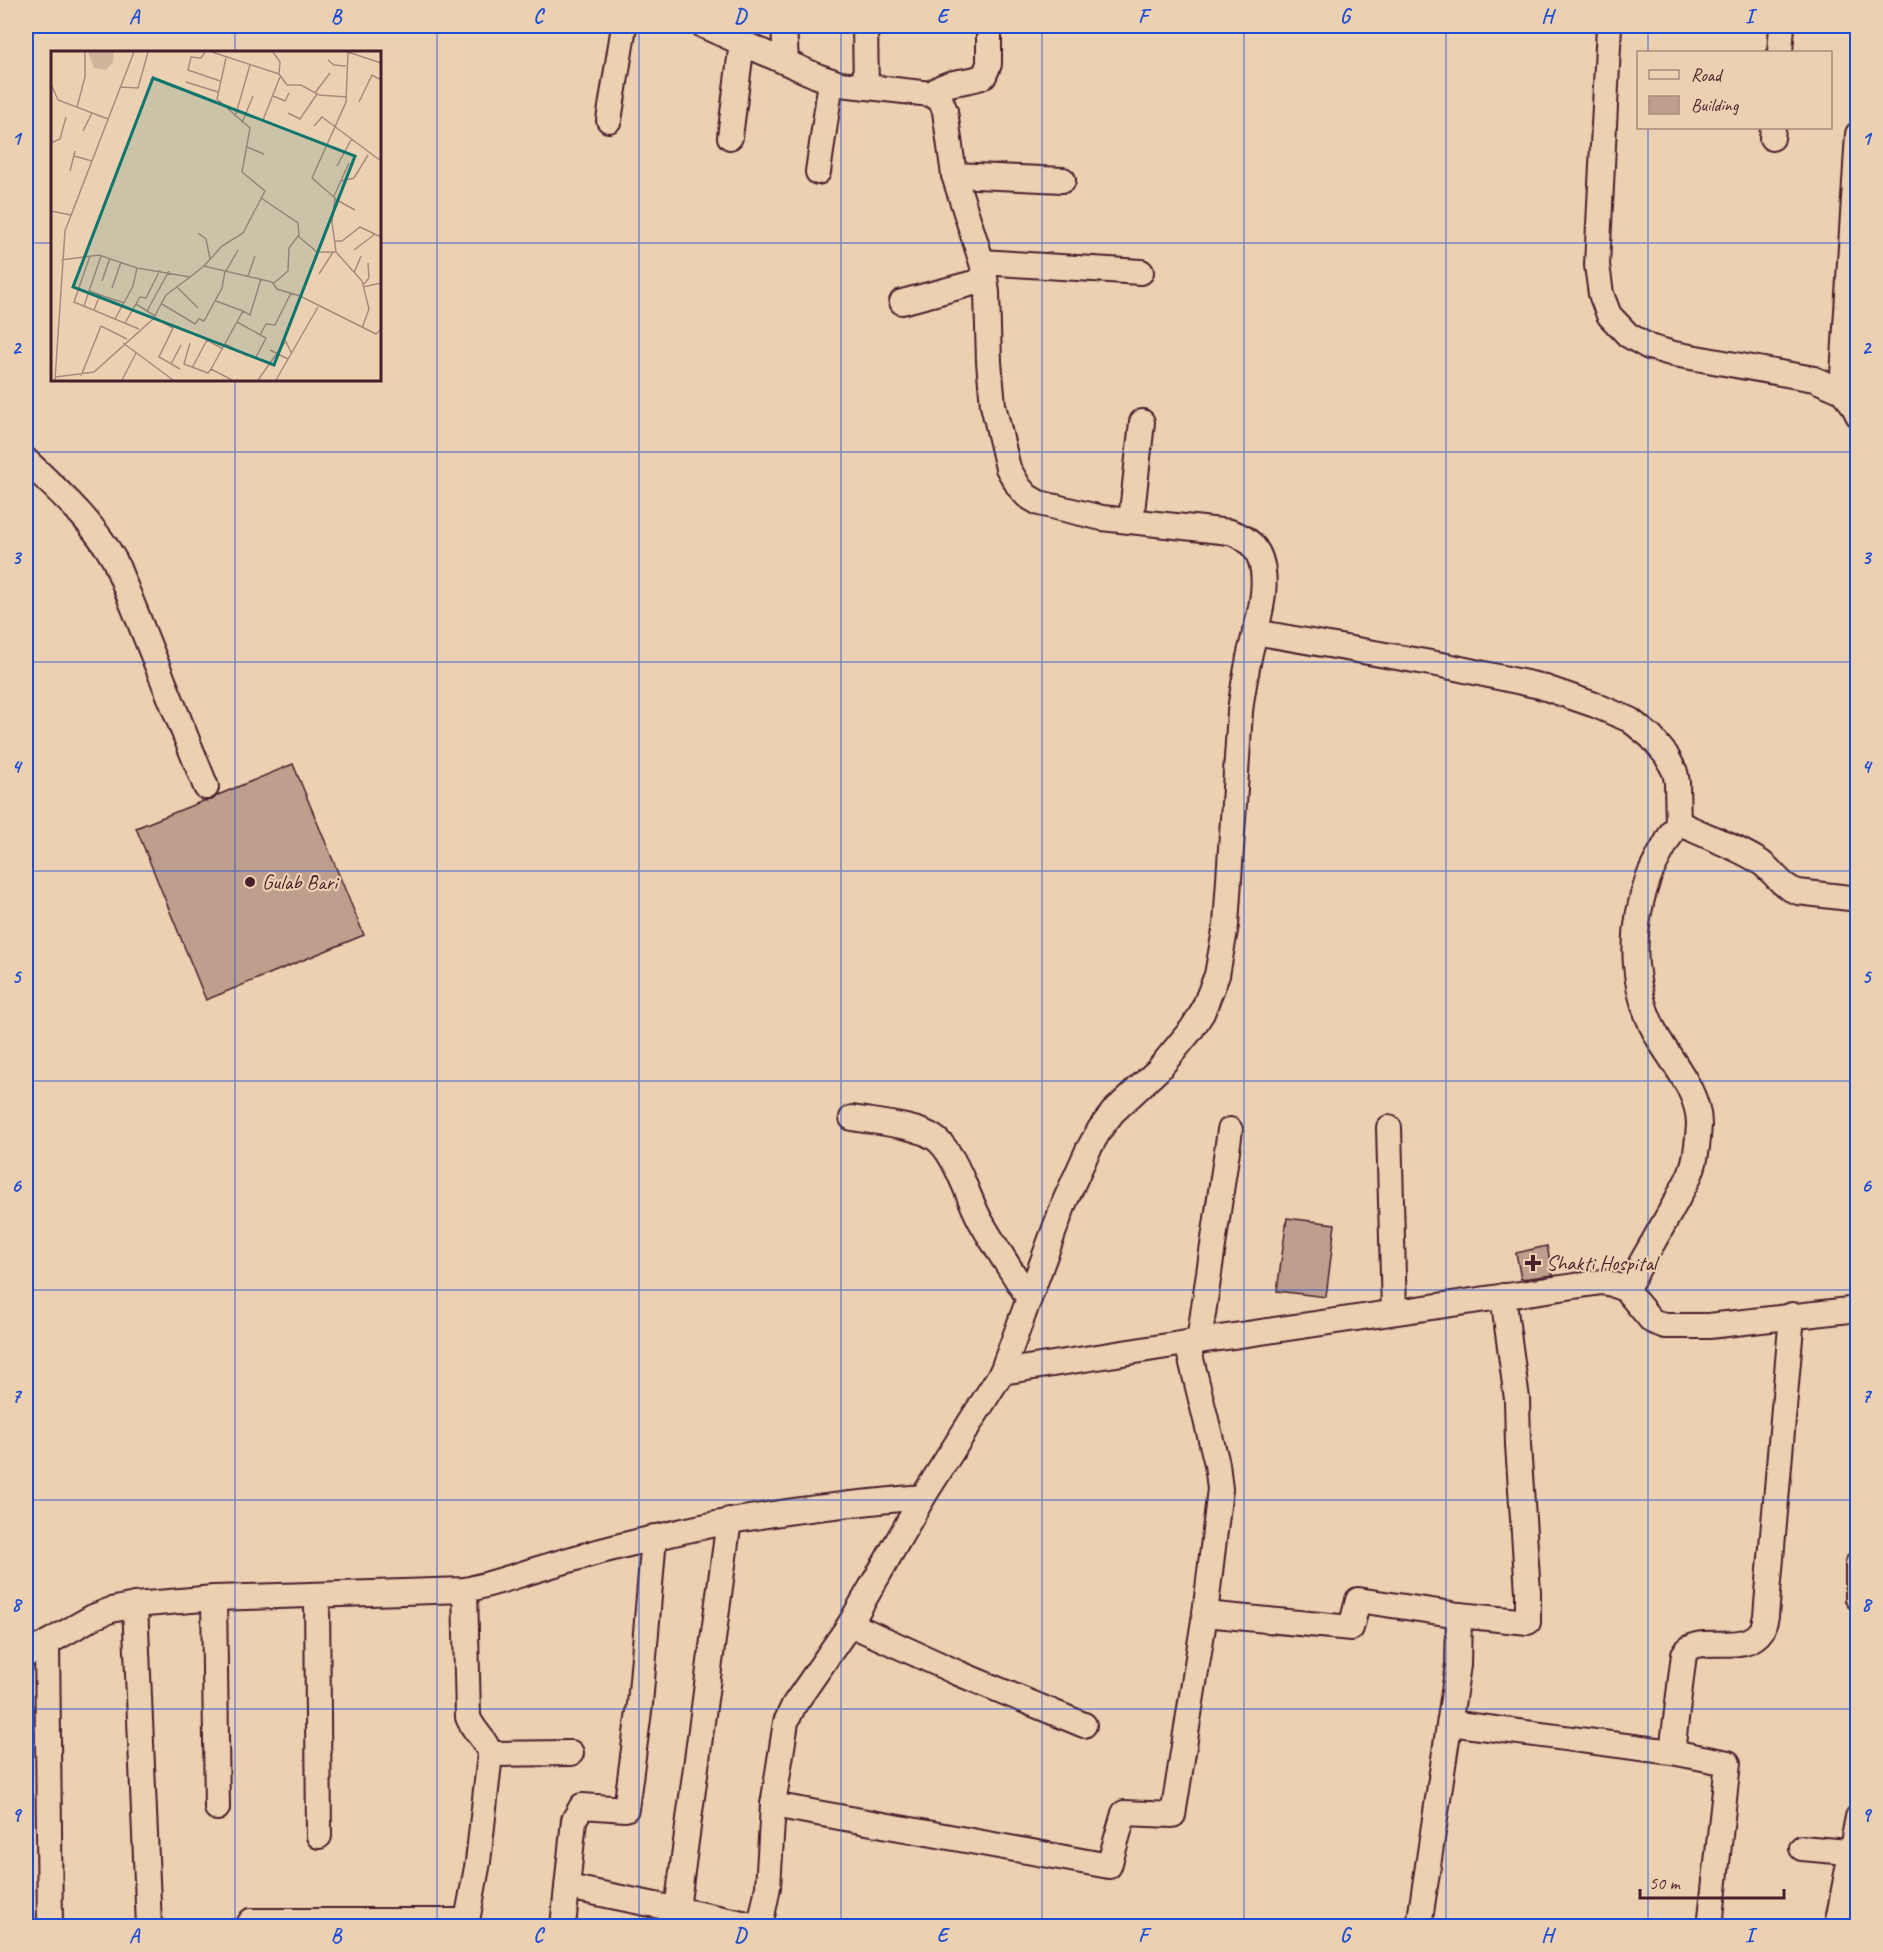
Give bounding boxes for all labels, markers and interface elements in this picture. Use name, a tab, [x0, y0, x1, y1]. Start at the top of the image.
text: A	[129, 4, 141, 29]
text: B	[331, 4, 343, 29]
text: C	[533, 4, 545, 29]
text: D	[734, 4, 748, 29]
text: E	[937, 4, 951, 29]
text: F	[1138, 4, 1152, 29]
text: G	[1340, 4, 1353, 29]
text: H	[1541, 4, 1556, 29]
text: I	[1745, 4, 1758, 29]
inset map	[51, 51, 381, 381]
legend	[1637, 51, 1832, 129]
text: Road	[1691, 64, 1724, 86]
text: Building	[1691, 94, 1740, 116]
text: 1	[12, 126, 23, 151]
text: 1	[1862, 126, 1873, 151]
text: 2	[12, 335, 23, 360]
text: 2	[1862, 335, 1873, 360]
text: 3	[12, 545, 23, 570]
text: 3	[1862, 545, 1873, 570]
text: 4	[12, 754, 24, 779]
text: 4	[1862, 754, 1874, 779]
place label: Gulab Bari	[262, 869, 340, 895]
marker: Gulab Bari	[243, 875, 257, 889]
text: 5	[12, 964, 23, 989]
text: 5	[1862, 964, 1873, 989]
text: 6	[11, 1173, 22, 1198]
text: 6	[1861, 1173, 1872, 1198]
place label: Shakti Hospital	[1546, 1250, 1660, 1276]
marker: Shakti Hospital	[1524, 1254, 1542, 1272]
text: 7	[12, 1383, 23, 1408]
text: 7	[1862, 1383, 1873, 1408]
text: 8	[12, 1592, 24, 1617]
text: 8	[1862, 1592, 1874, 1617]
text: 9	[12, 1802, 23, 1827]
text: 9	[1862, 1802, 1873, 1827]
scale bar	[1640, 1862, 1784, 1900]
text: 50 m	[1649, 1872, 1682, 1894]
text: A	[129, 1923, 141, 1948]
text: B	[331, 1923, 343, 1948]
text: C	[533, 1923, 545, 1948]
text: D	[734, 1923, 748, 1948]
text: E	[937, 1923, 951, 1948]
text: F	[1138, 1923, 1152, 1948]
text: G	[1340, 1923, 1353, 1948]
text: H	[1541, 1923, 1556, 1948]
text: I	[1745, 1923, 1758, 1948]

